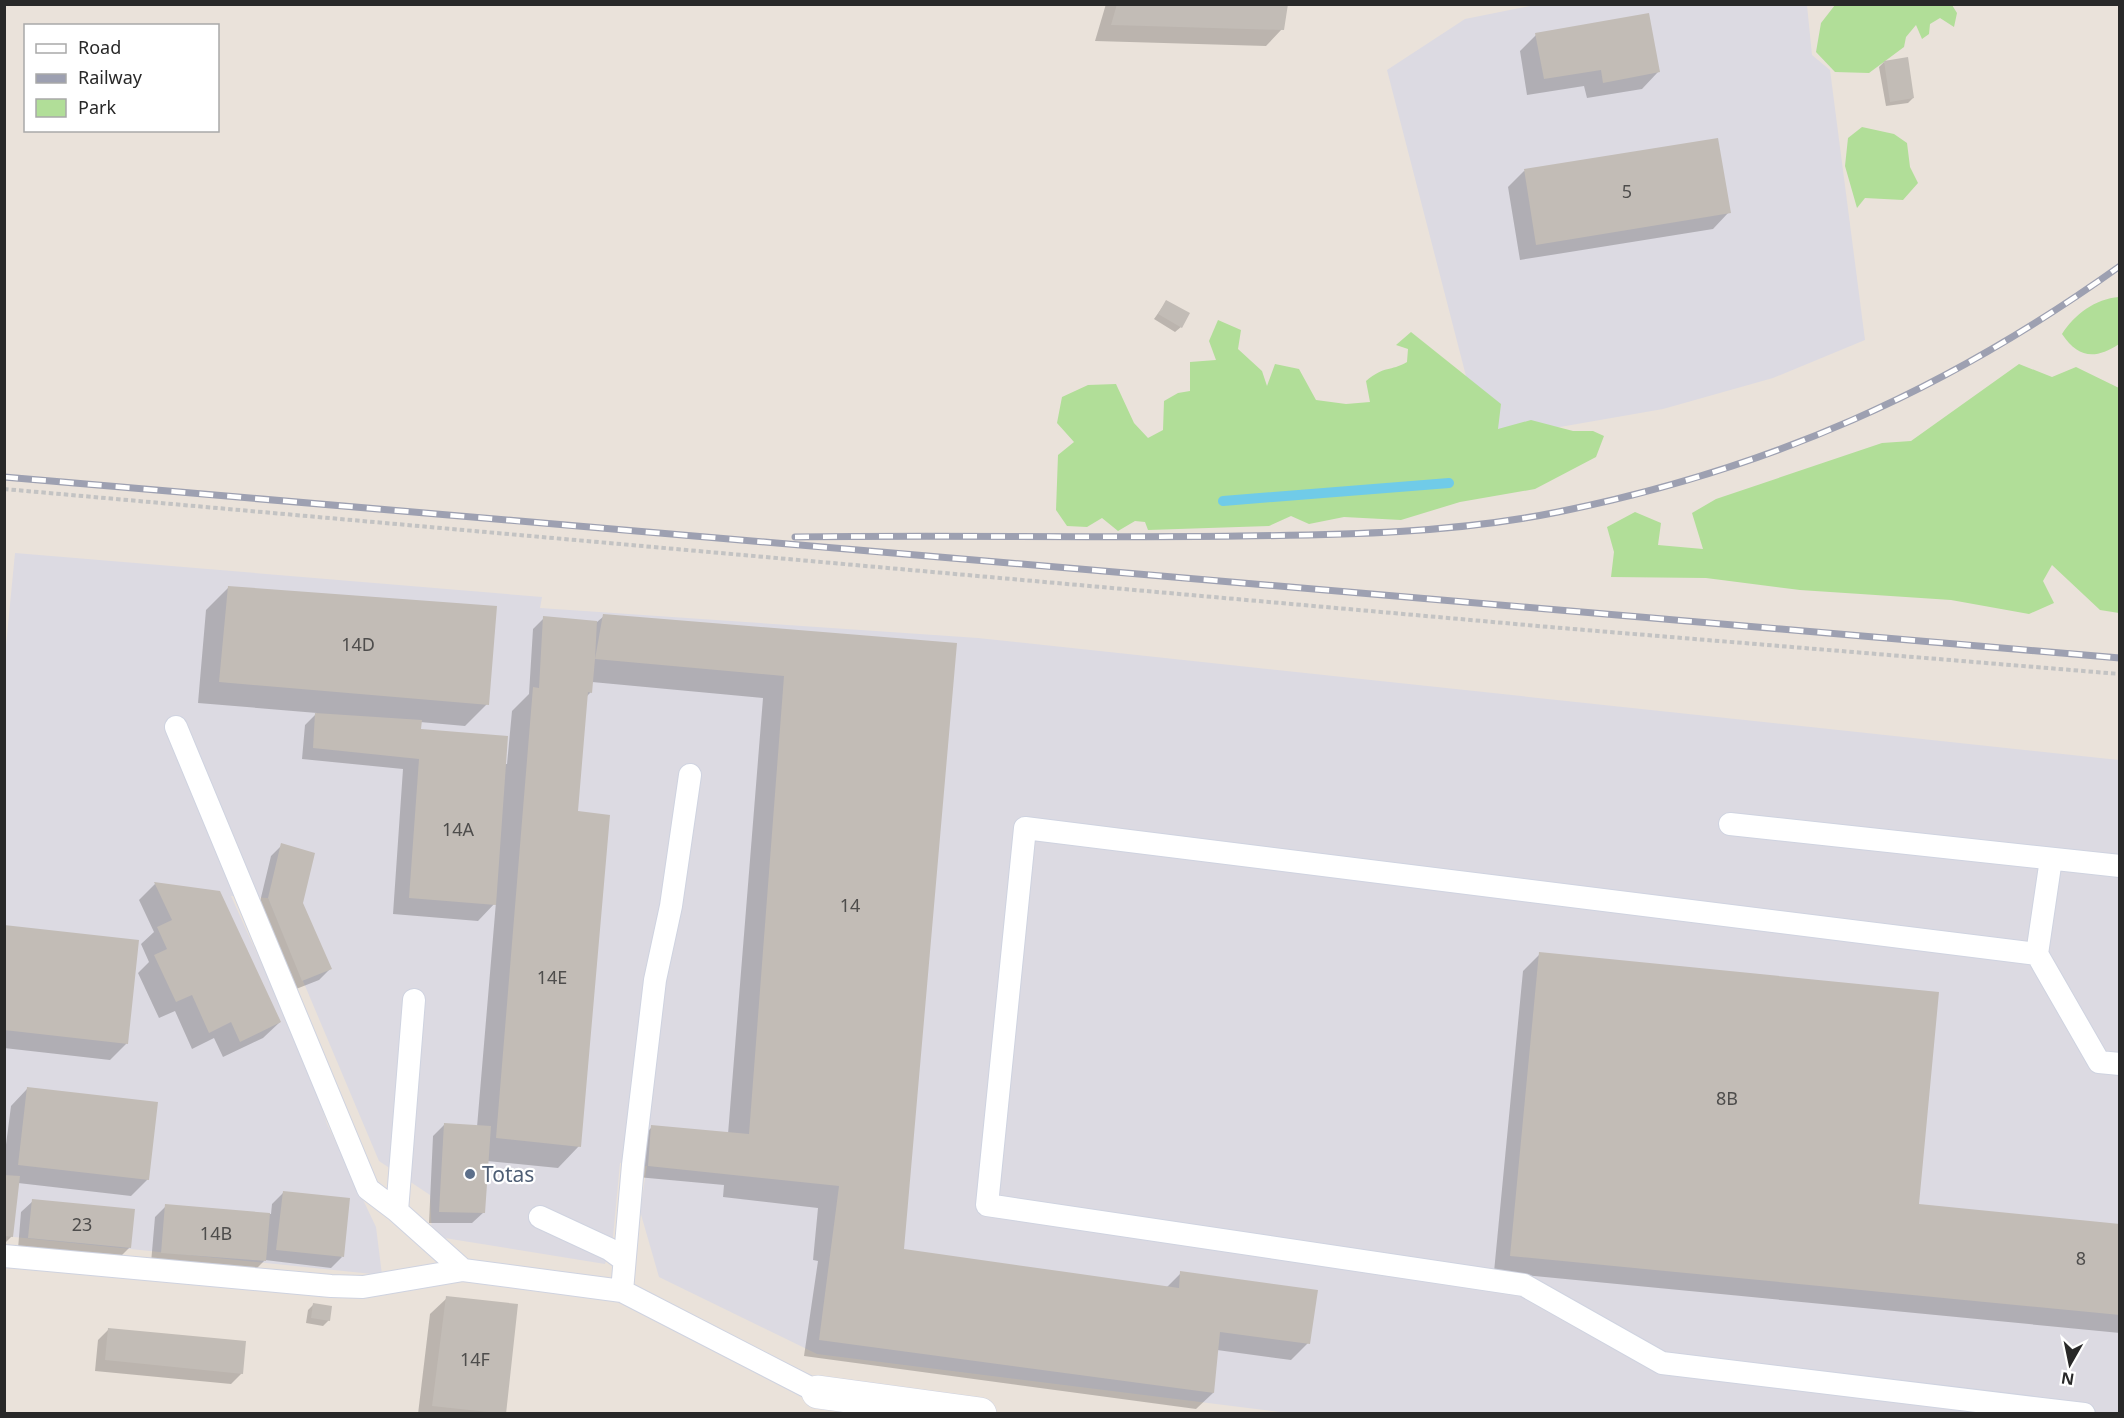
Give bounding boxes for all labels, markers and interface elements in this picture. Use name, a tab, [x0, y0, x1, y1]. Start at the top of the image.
legend	[24, 24, 219, 132]
text: Road	[78, 35, 121, 59]
text: Railway	[78, 65, 143, 89]
text: Park	[78, 95, 116, 119]
house number: 5	[1622, 179, 1632, 203]
house number: 14D	[341, 632, 375, 656]
house number: 14A	[442, 817, 475, 841]
house number: 14	[840, 893, 860, 917]
house number: 14E	[537, 965, 567, 989]
house number: 8B	[1716, 1086, 1738, 1110]
place label: Totas	[482, 1160, 534, 1188]
marker: Totas	[463, 1167, 477, 1181]
house number: 23	[72, 1212, 92, 1236]
house number: 14B	[200, 1221, 232, 1245]
house number: 8	[2076, 1246, 2086, 1270]
north arrow	[2040, 1334, 2100, 1394]
house number: 14F	[460, 1347, 490, 1371]
text: N	[2060, 1367, 2076, 1391]

